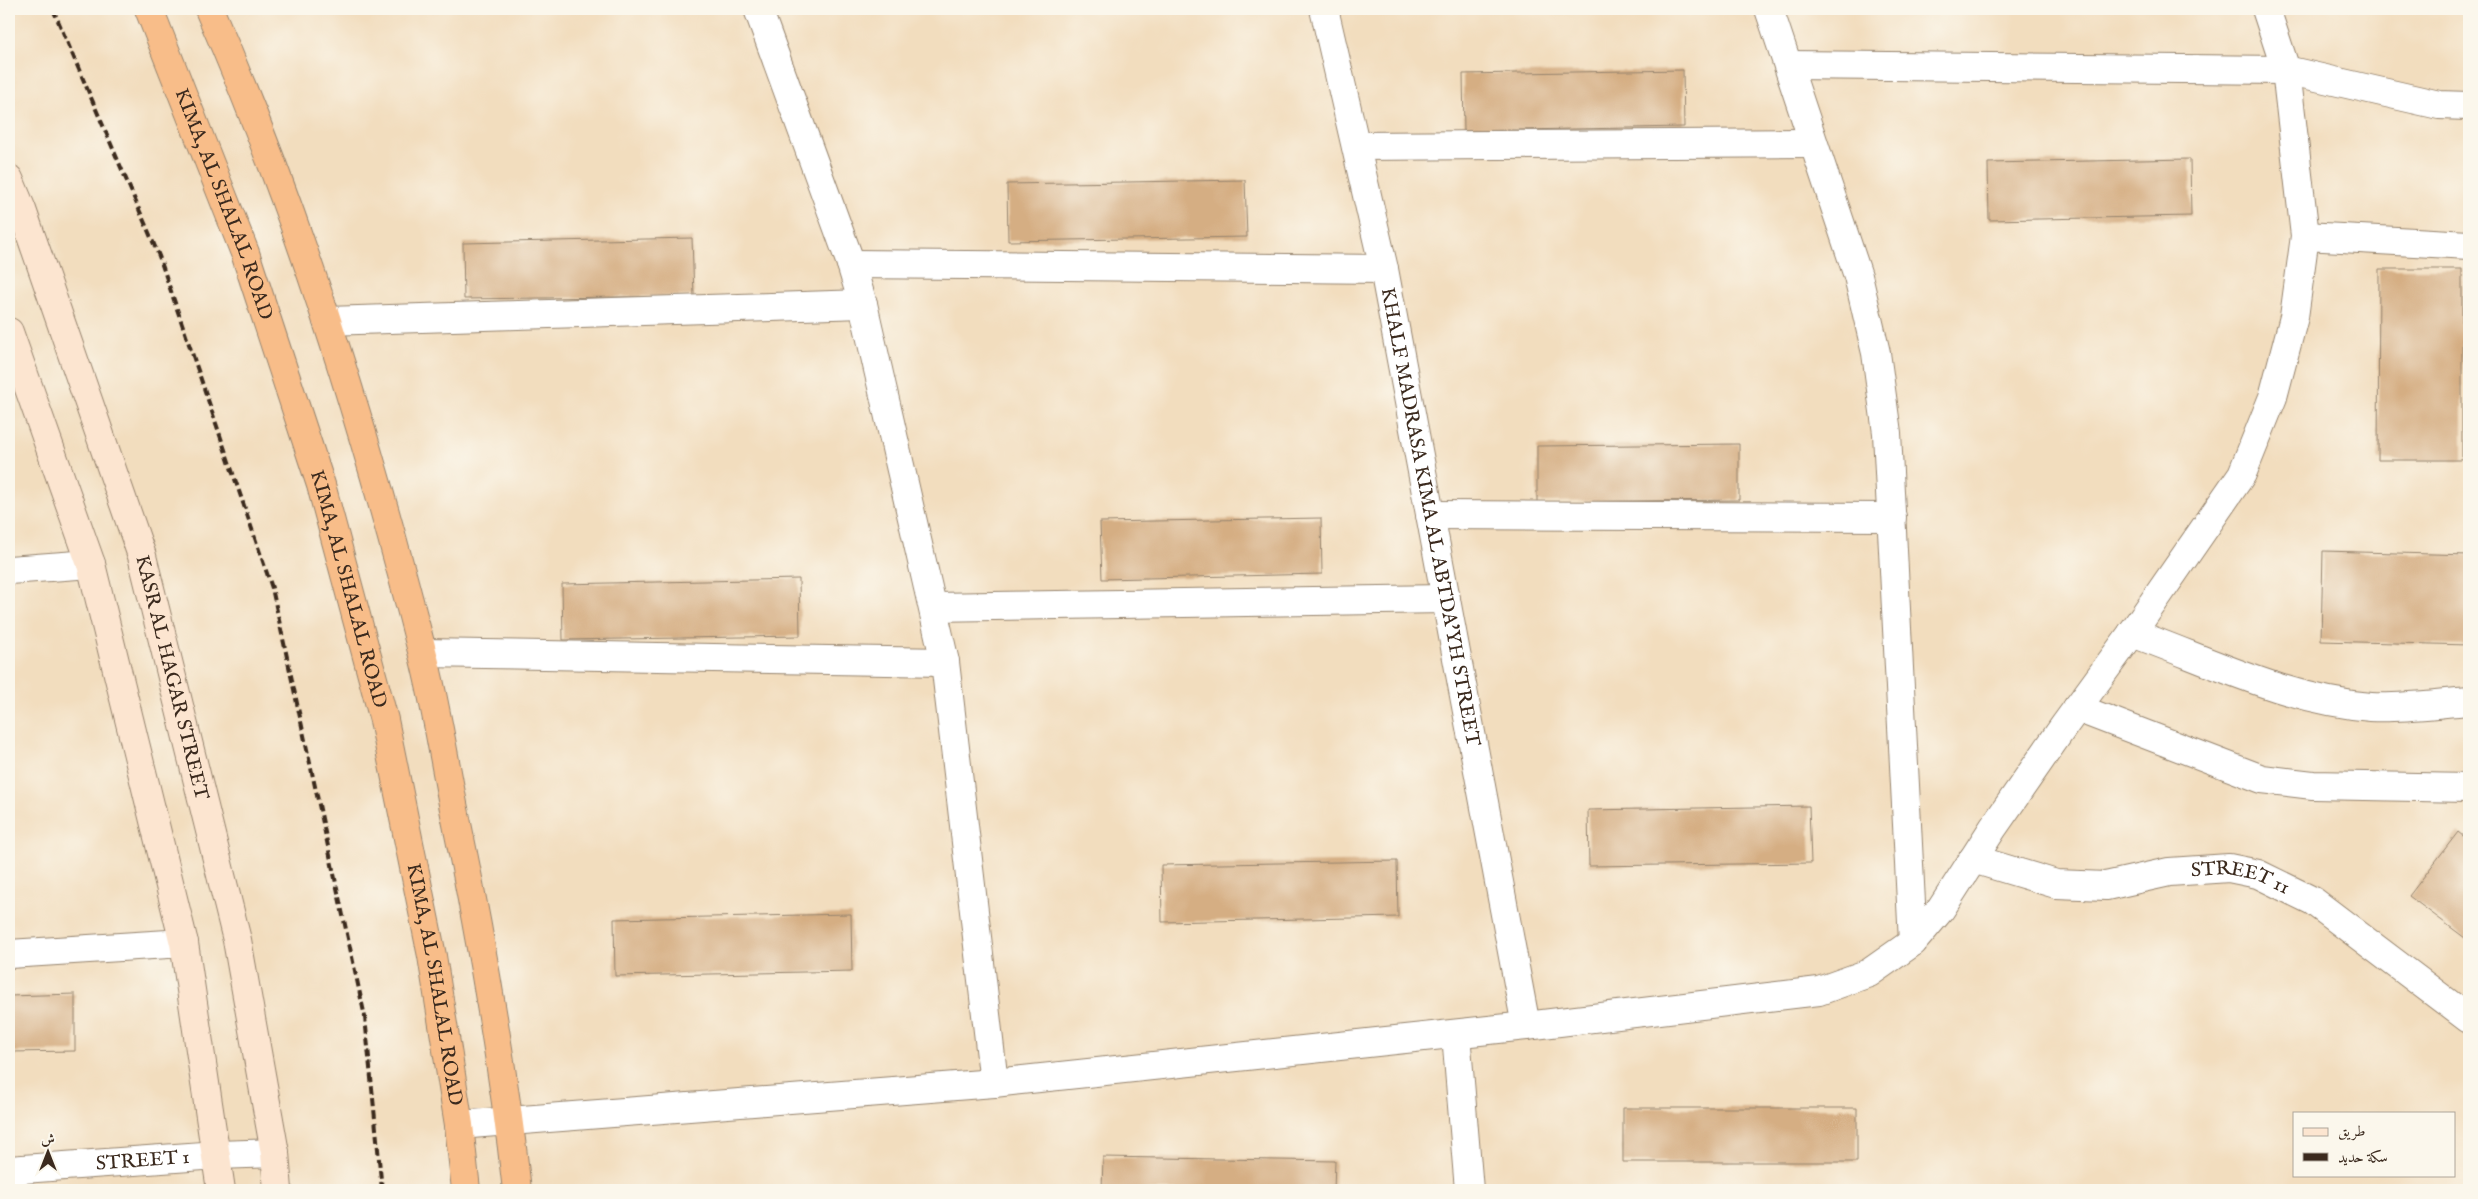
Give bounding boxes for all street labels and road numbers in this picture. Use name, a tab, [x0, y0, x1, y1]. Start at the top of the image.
street label: KIMA, AL SHALAL ROAD	[169, 85, 279, 323]
street label: KHALF MADRASA KIMA AL ABTDA'YH STREET	[1375, 285, 1486, 749]
street label: KIMA, AL SHALAL ROAD	[304, 467, 393, 711]
street label: KASR AL HAGAR STREET	[130, 553, 214, 803]
street label: STREET 11	[2190, 855, 2294, 900]
street label: KIMA, AL SHALAL ROAD	[401, 861, 468, 1107]
street label: STREET 1	[95, 1145, 190, 1176]

